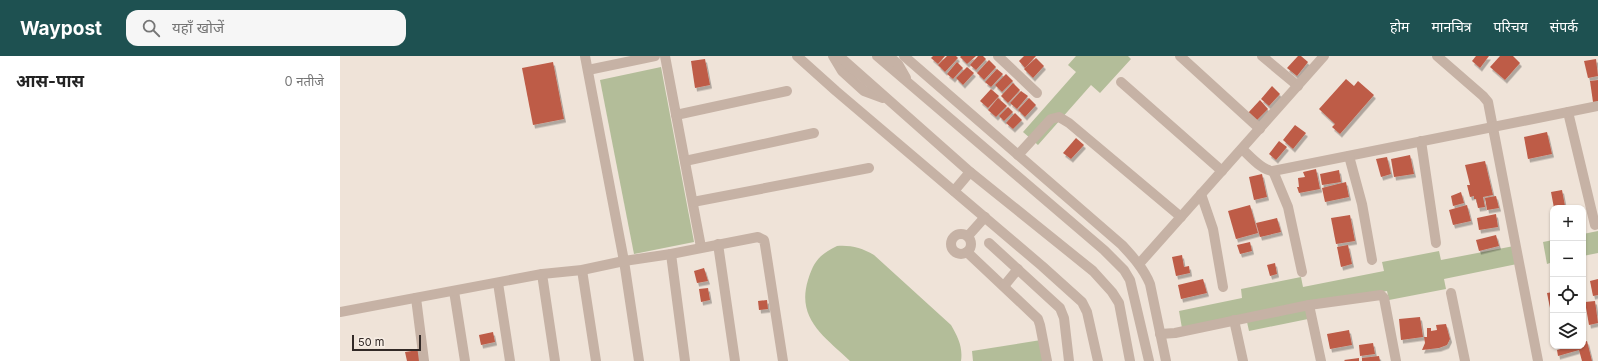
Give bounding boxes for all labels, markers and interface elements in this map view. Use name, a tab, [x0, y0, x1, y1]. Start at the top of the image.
search box	[126, 10, 406, 46]
text: Waypost	[20, 17, 102, 40]
icon: search	[140, 17, 162, 39]
text: यहाँ खोजें	[172, 18, 224, 37]
text: होम	[1390, 18, 1409, 35]
text: मानचित्र	[1431, 18, 1472, 35]
text: परिचय	[1494, 18, 1528, 35]
text: संपर्क	[1550, 18, 1578, 35]
text: आस-पास	[16, 71, 84, 91]
text: 0 नतीजे	[285, 73, 324, 89]
map controls	[1550, 205, 1586, 349]
button: +	[1550, 205, 1586, 241]
button: −	[1550, 241, 1586, 277]
button: locate	[1550, 277, 1586, 313]
button: layers	[1550, 313, 1586, 349]
scale bar	[352, 333, 421, 352]
text: 50 m	[358, 335, 384, 349]

